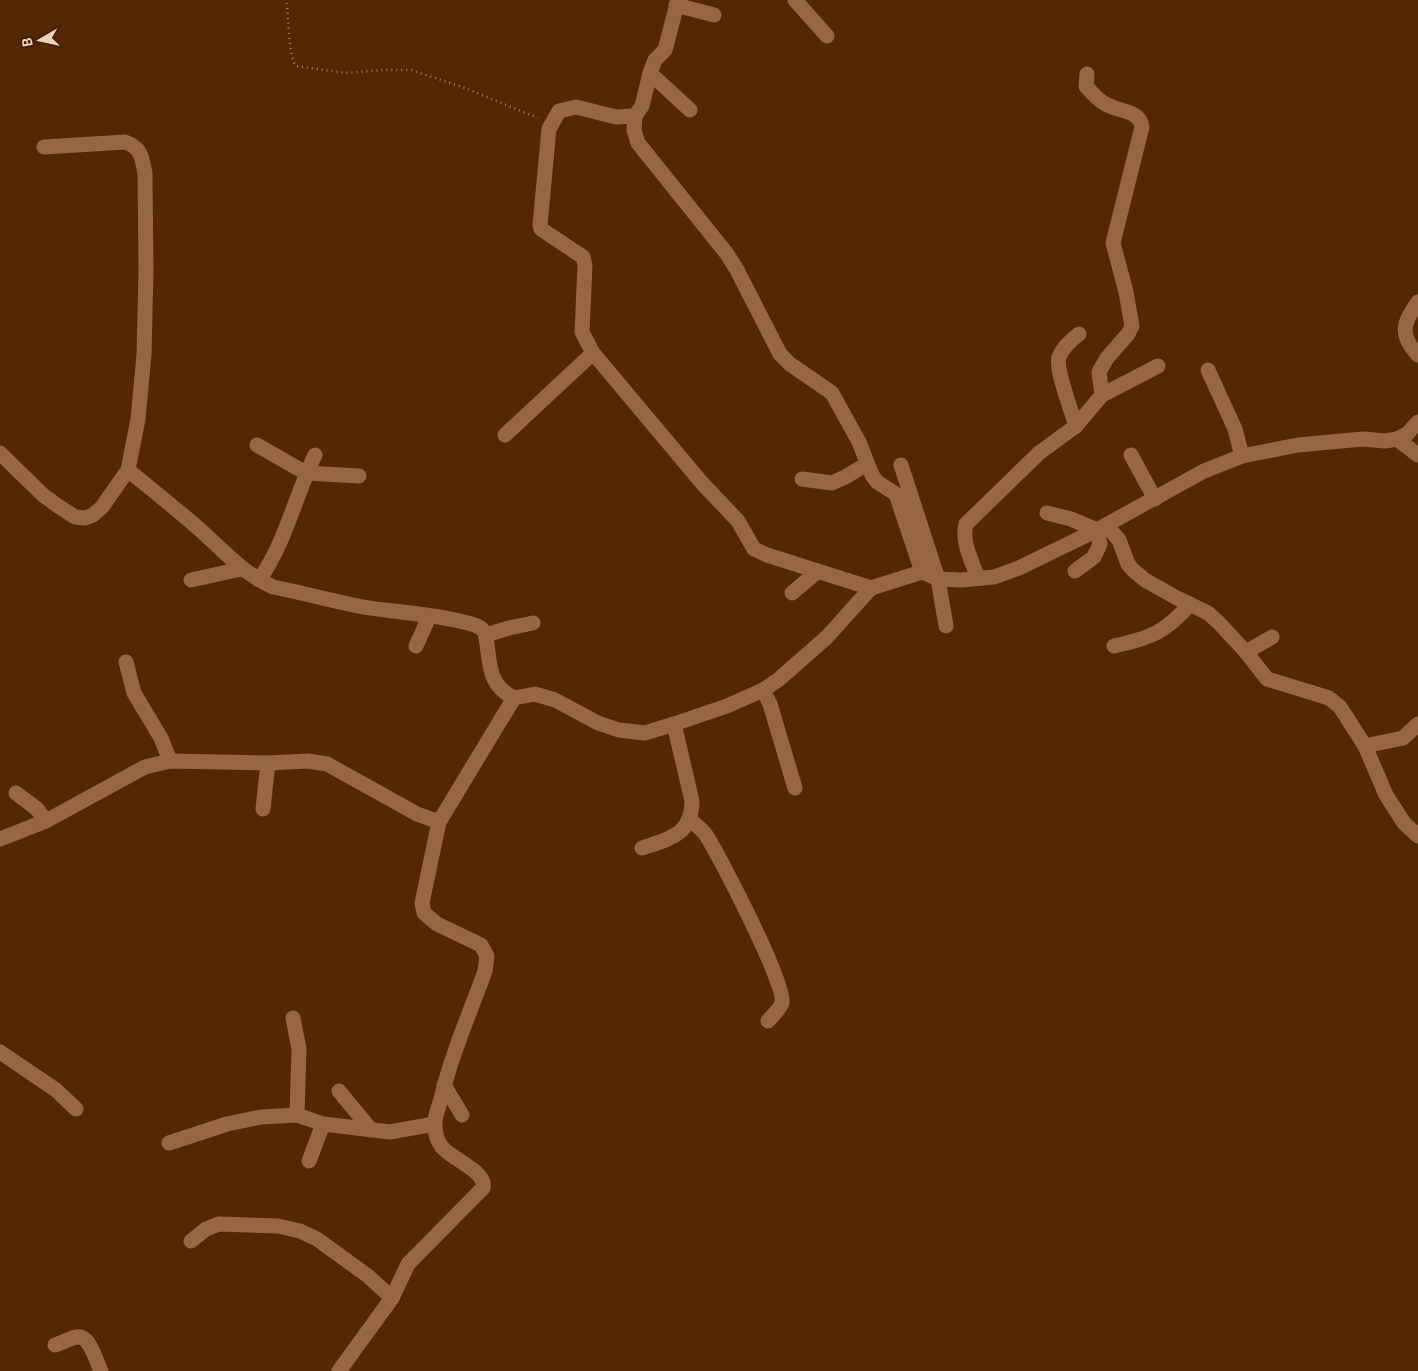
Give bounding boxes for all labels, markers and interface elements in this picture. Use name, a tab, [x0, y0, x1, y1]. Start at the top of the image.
north arrow	[15, 15, 65, 65]
text: B	[19, 36, 36, 48]

